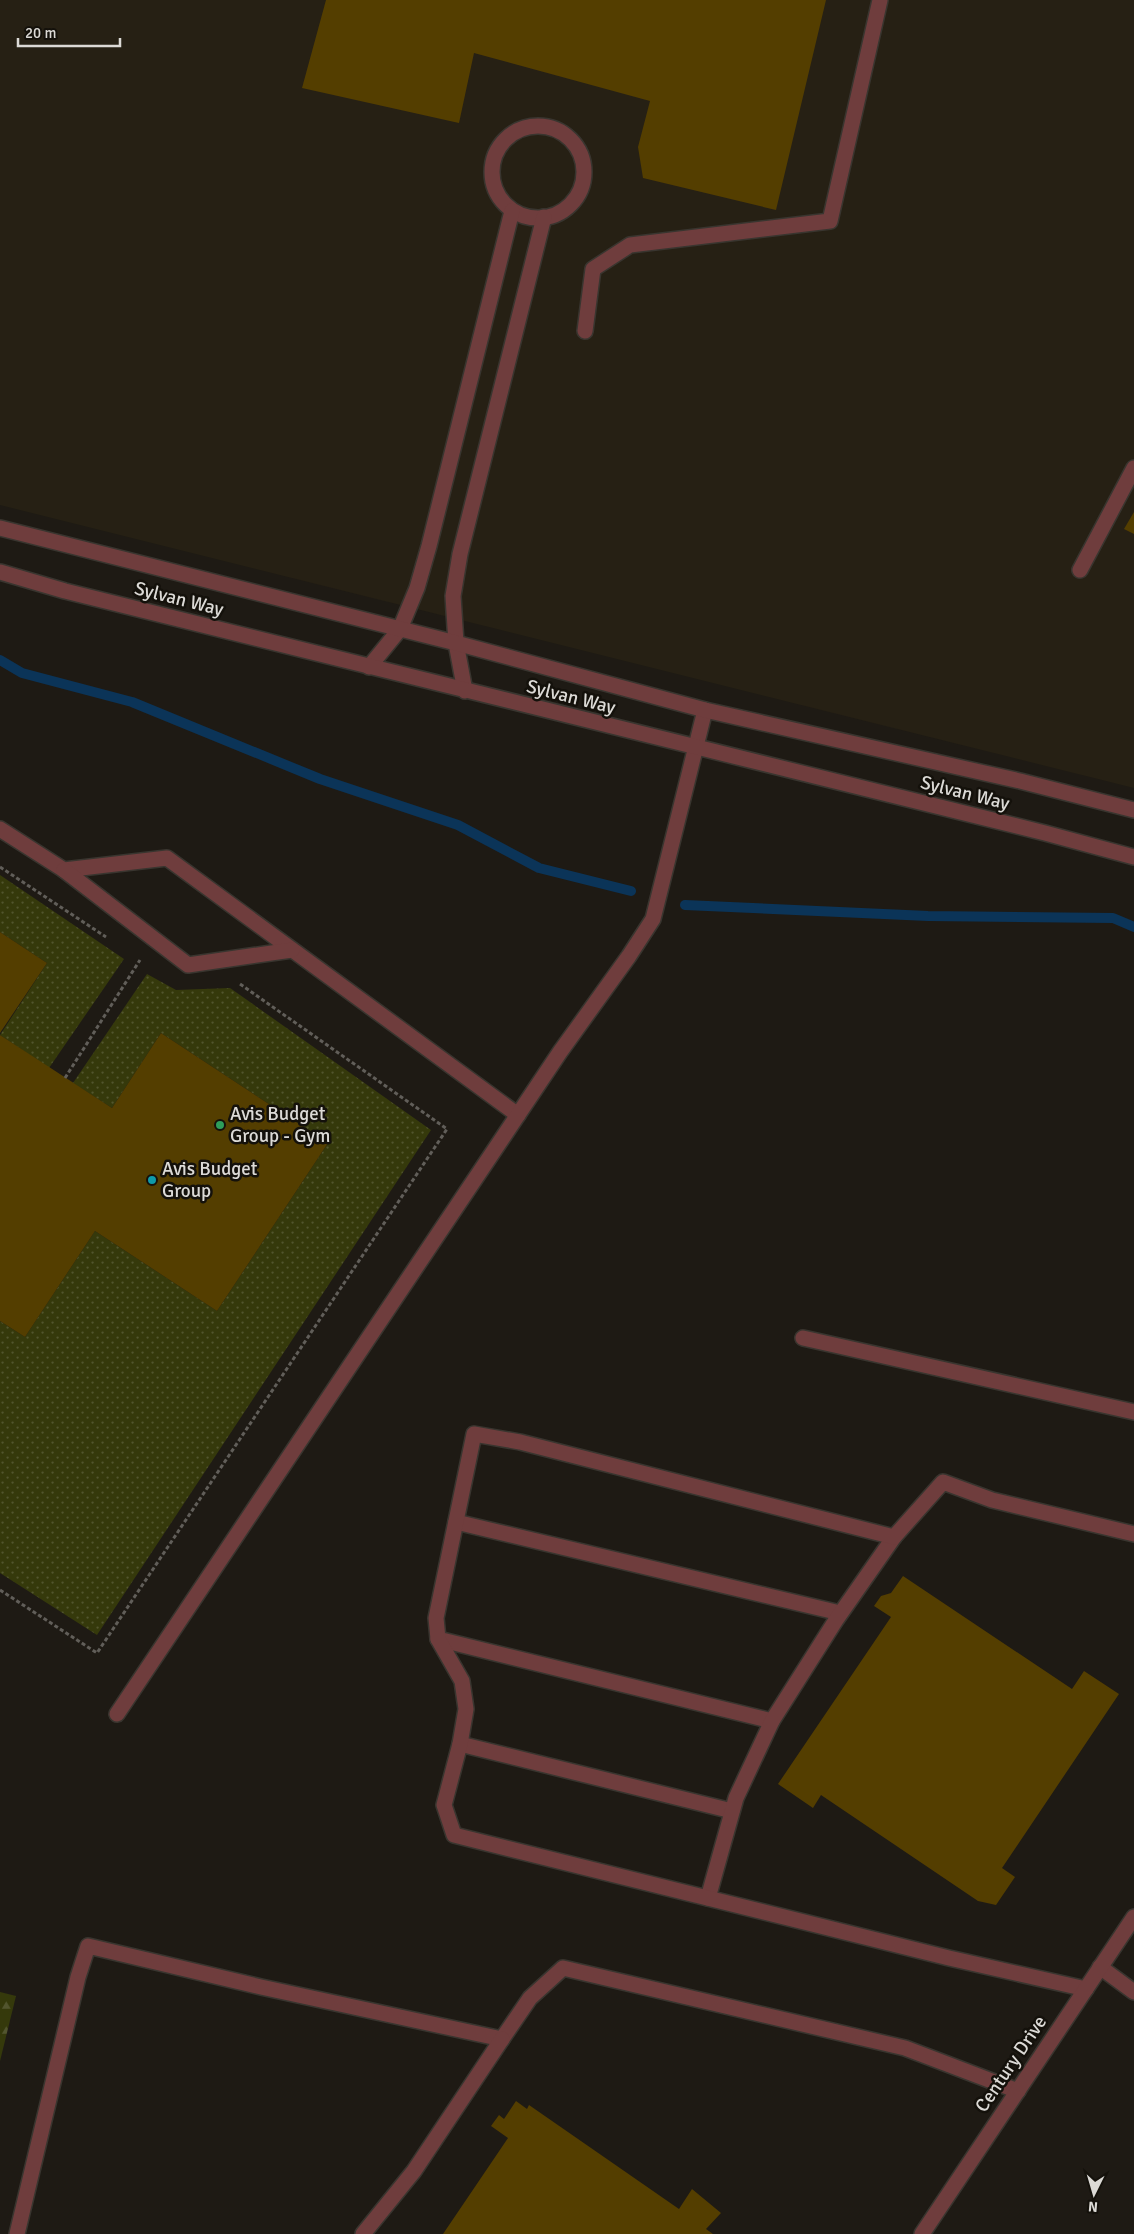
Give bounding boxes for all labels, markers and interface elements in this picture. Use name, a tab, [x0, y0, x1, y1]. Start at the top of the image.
scale bar	[18, 15, 120, 47]
text: 20 m	[25, 24, 56, 42]
street label: Sylvan Way	[132, 576, 226, 622]
street label: Sylvan Way	[524, 674, 618, 720]
street label: Sylvan Way	[918, 770, 1012, 816]
place label: Avis Budget Group - Gym	[230, 1102, 330, 1148]
marker: Avis Budget Group - Gym	[214, 1119, 226, 1131]
place label: Avis Budget Group	[162, 1157, 258, 1203]
marker: Avis Budget Group	[146, 1174, 158, 1186]
street label: Century Drive	[970, 2011, 1052, 2117]
north arrow	[1069, 2169, 1119, 2219]
text: N	[1087, 2198, 1099, 2215]

